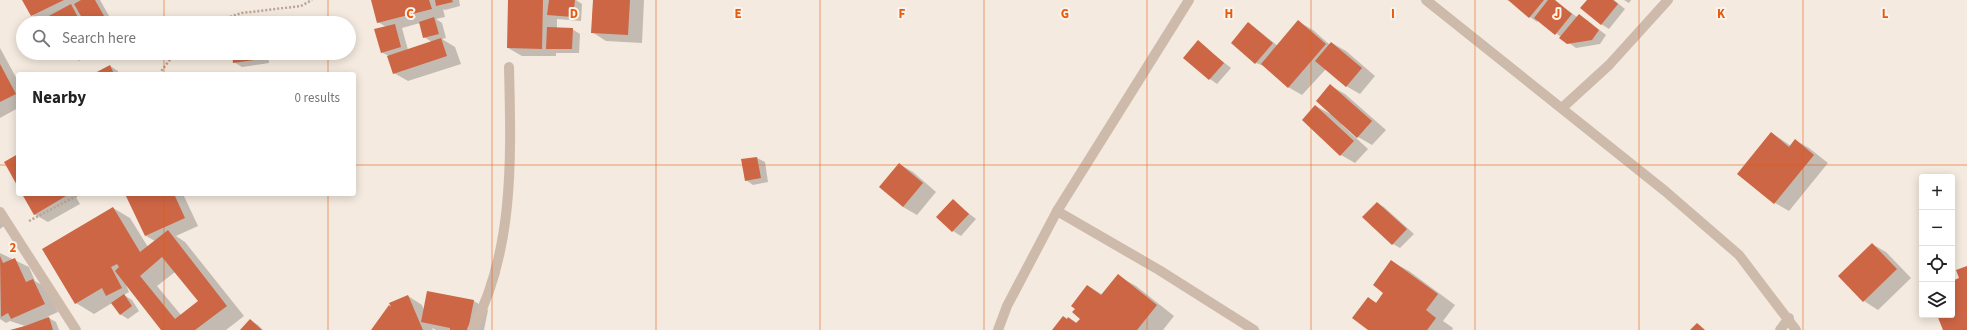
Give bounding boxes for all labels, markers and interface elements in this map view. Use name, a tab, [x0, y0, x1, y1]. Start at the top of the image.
text: C	[406, 5, 414, 23]
text: D	[570, 5, 578, 23]
text: E	[734, 5, 742, 23]
text: F	[899, 5, 906, 23]
text: G	[1061, 5, 1069, 23]
text: H	[1225, 5, 1233, 23]
text: I	[1391, 5, 1395, 23]
text: J	[1554, 5, 1560, 23]
text: K	[1717, 5, 1726, 23]
text: L	[1882, 5, 1889, 23]
search box	[16, 16, 356, 60]
icon: search	[30, 27, 52, 49]
text: Search here	[62, 28, 136, 49]
text: Nearby	[32, 86, 86, 110]
text: 0 results	[295, 89, 340, 107]
map controls	[1919, 174, 1955, 318]
button: +	[1919, 174, 1955, 210]
button: −	[1919, 210, 1955, 246]
text: 2	[10, 239, 17, 257]
button: locate	[1919, 246, 1955, 282]
button: layers	[1919, 282, 1955, 318]

